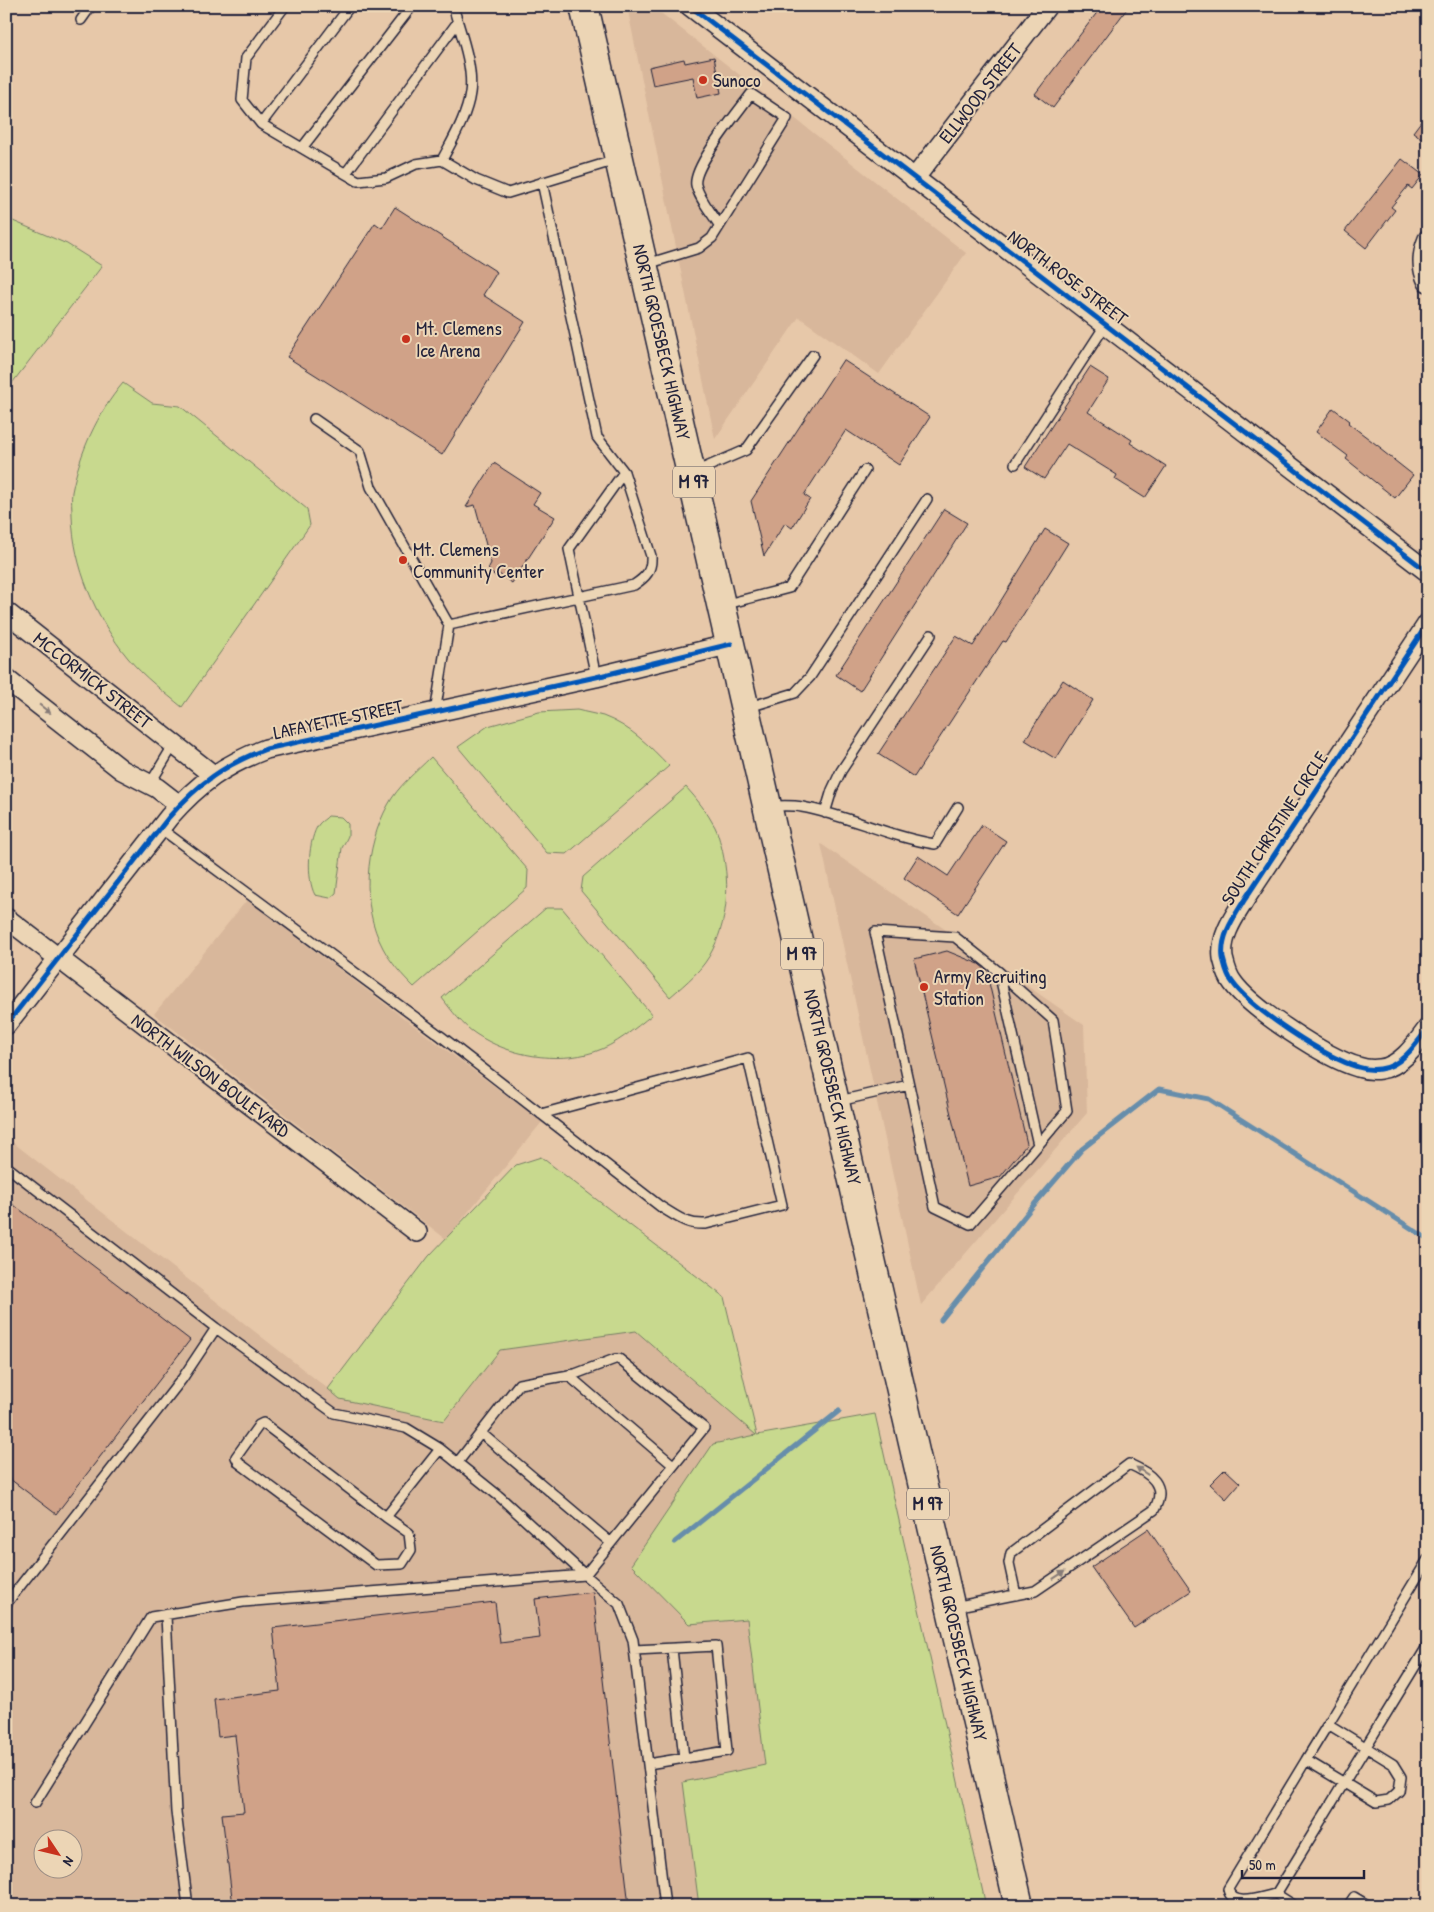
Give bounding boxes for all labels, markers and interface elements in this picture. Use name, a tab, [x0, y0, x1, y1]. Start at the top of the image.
street label: ELLWOOD STREET	[933, 37, 1028, 149]
place label: Sunoco	[713, 67, 761, 93]
marker: Sunoco	[697, 74, 709, 86]
street label: NORTH ROSE STREET	[1003, 223, 1134, 331]
street label: NORTH GROESBECK HIGHWAY	[627, 241, 697, 443]
place label: Mt. Clemens Ice Arena	[416, 315, 502, 363]
marker: Mt. Clemens Ice Arena	[400, 333, 412, 345]
road number: M 97	[673, 467, 715, 498]
place label: Mt. Clemens Community Center	[413, 536, 545, 584]
marker: Mt. Clemens Community Center	[397, 554, 409, 566]
street label: MCCORMICK STREET	[28, 626, 159, 735]
street label: LAFAYETTE STREET	[271, 692, 406, 745]
one-way arrow	[38, 704, 52, 714]
street label: SOUTH CHRISTINE CIRCLE	[1214, 746, 1334, 910]
road number: M 97	[781, 939, 823, 970]
place label: Army Recruiting Station	[934, 963, 1046, 1011]
marker: Army Recruiting Station	[918, 981, 930, 993]
street label: NORTH GROESBECK HIGHWAY	[798, 986, 868, 1188]
street label: NORTH WILSON BOULEVARD	[126, 1007, 296, 1143]
one-way arrow	[1135, 1467, 1149, 1476]
road number: M 97	[907, 1488, 949, 1520]
street label: NORTH GROESBECK HIGHWAY	[924, 1542, 994, 1744]
one-way arrow	[1052, 1570, 1066, 1579]
north arrow	[32, 1830, 82, 1880]
scale bar	[1242, 1847, 1364, 1879]
text: N	[59, 1853, 79, 1871]
text: 50 m	[1249, 1854, 1276, 1875]

